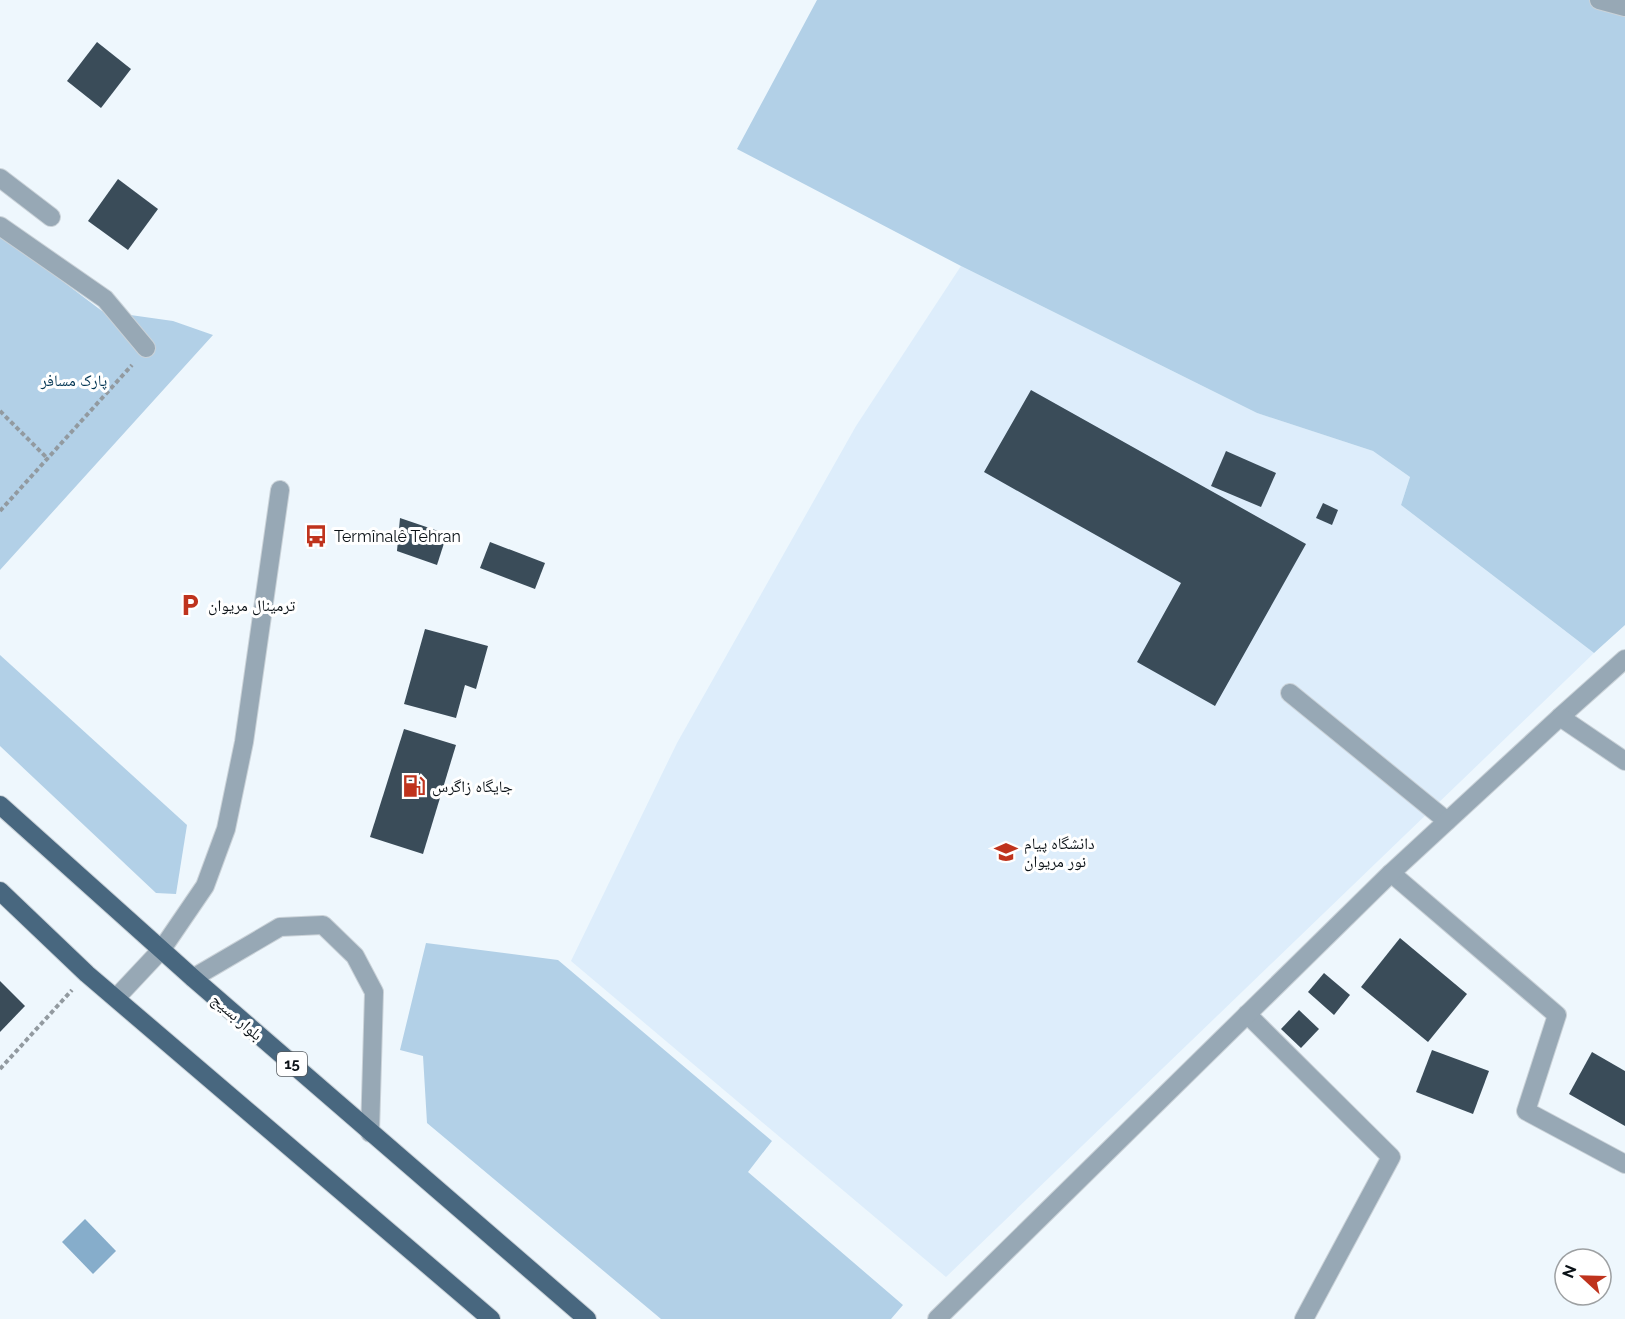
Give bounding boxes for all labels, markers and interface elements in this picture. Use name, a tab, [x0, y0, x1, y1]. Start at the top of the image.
park label: پارک مسافر	[40, 371, 108, 390]
bus stop icon: Termînalê Tehran	[303, 523, 329, 549]
place label: Termînalê Tehran	[334, 527, 461, 546]
parking icon: ترمینال مریوان	[177, 592, 203, 618]
place label: ترمینال مریوان	[208, 596, 296, 616]
fuel station icon: جایگاه زاگرس	[401, 773, 427, 799]
place label: جایگاه زاگرس	[432, 777, 513, 797]
place label: دانشگاه پیام نور مریوان	[1024, 834, 1095, 872]
school or university icon: دانشگاه پیام نور مریوان	[993, 839, 1019, 865]
street label: بلوار بسیج	[207, 990, 266, 1045]
road number: 15	[277, 1052, 307, 1076]
north arrow	[1553, 1247, 1613, 1307]
text: N	[1558, 1262, 1581, 1281]

